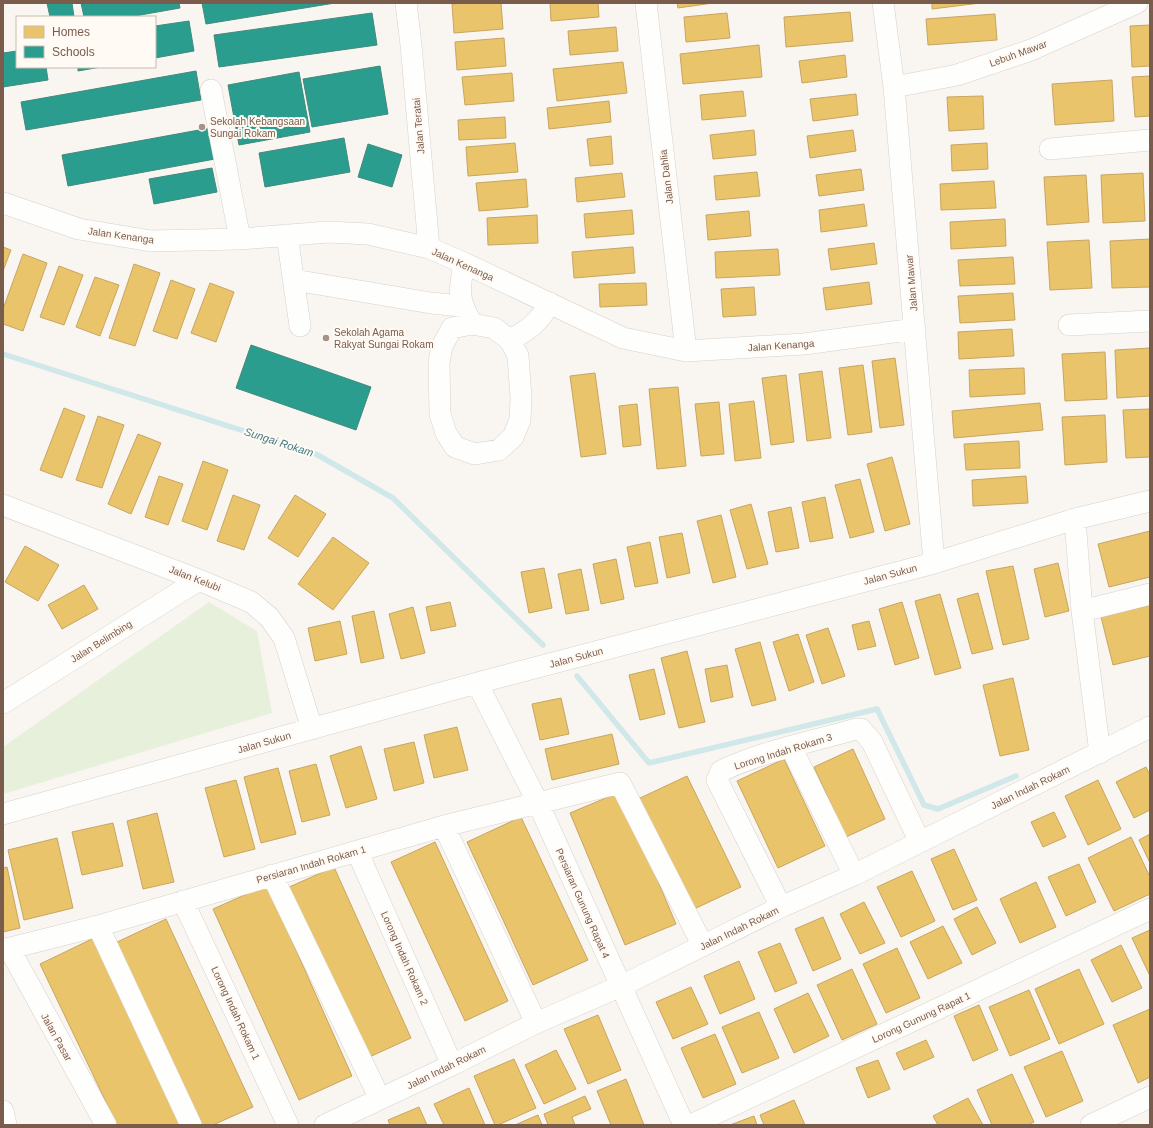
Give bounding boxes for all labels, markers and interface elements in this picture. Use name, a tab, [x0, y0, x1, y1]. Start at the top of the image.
legend	[16, 16, 156, 68]
text: Homes	[52, 25, 90, 39]
street label: Lebuh Mawar	[988, 38, 1049, 69]
text: Schools	[52, 45, 95, 59]
street label: Jalan Teratai	[411, 97, 426, 155]
place label: Sekolah Kebangsaan Sungai Rokam	[210, 116, 305, 139]
marker: Sekolah Kebangsaan Sungai Rokam	[197, 122, 207, 132]
street label: Jalan Dahlia	[658, 149, 675, 205]
street label: Jalan Kenanga	[87, 225, 155, 246]
street label: Jalan Kenanga	[430, 246, 496, 283]
street label: Jalan Mawar	[903, 254, 919, 312]
place label: Sekolah Agama Rakyat Sungai Rokam	[334, 327, 434, 350]
marker: Sekolah Agama Rakyat Sungai Rokam	[321, 333, 331, 343]
street label: Jalan Kenanga	[747, 338, 815, 353]
water label: Sungai Rokam	[243, 425, 315, 459]
street label: Jalan Sukun	[862, 562, 918, 587]
street label: Jalan Kelubi	[167, 564, 222, 593]
street label: Jalan Belimbing	[68, 618, 134, 665]
street label: Jalan Sukun	[548, 645, 604, 670]
street label: Jalan Sukun	[236, 730, 292, 755]
street label: Lorong Indah Rokam 3	[733, 731, 834, 772]
street label: Jalan Indah Rokam	[989, 764, 1071, 811]
street label: Persiaran Indah Rokam 1	[255, 843, 368, 885]
street label: Persiaran Gunung Rapat 4	[553, 847, 612, 960]
street label: Jalan Indah Rokam	[698, 905, 780, 952]
street label: Lorong Indah Rokam 2	[379, 909, 430, 1007]
street label: Lorong Indah Rokam 1	[209, 965, 262, 1062]
street label: Lorong Gunung Rapat 1	[870, 990, 973, 1045]
street label: Jalan Pasar	[39, 1011, 74, 1064]
street label: Jalan Indah Rokam	[405, 1044, 487, 1091]

